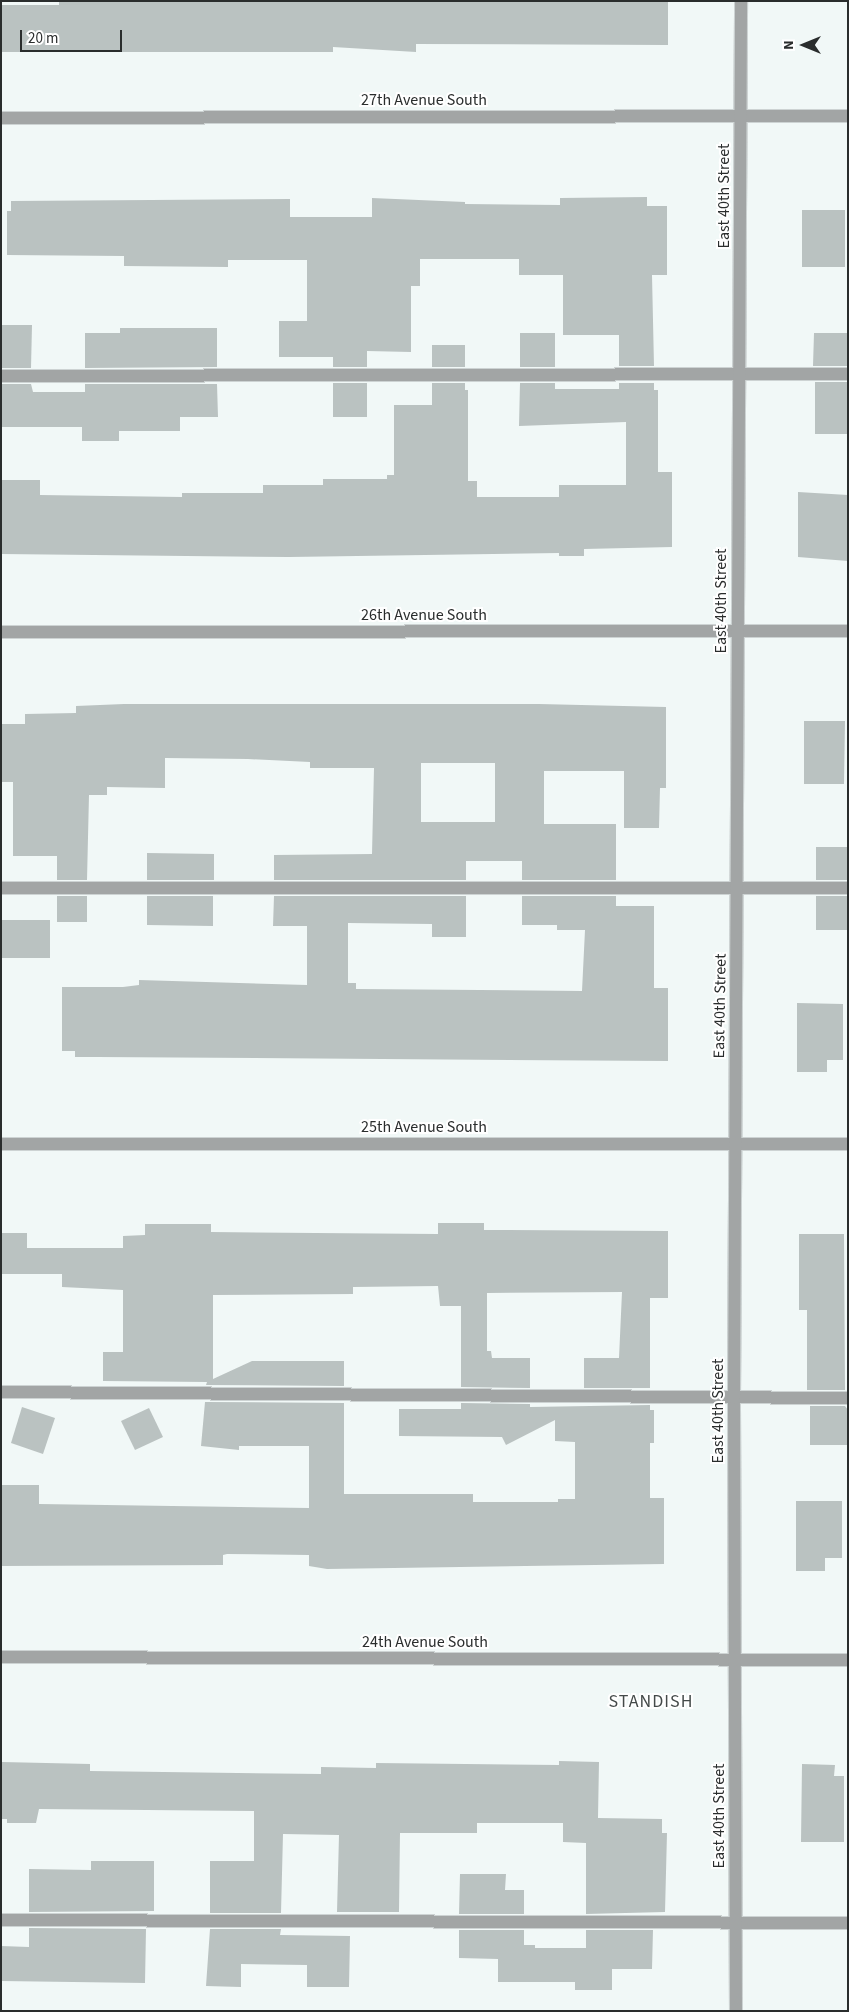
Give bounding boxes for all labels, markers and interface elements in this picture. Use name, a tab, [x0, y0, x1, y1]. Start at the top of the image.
scale bar	[22, 20, 125, 52]
north arrow	[779, 20, 829, 70]
text: 20 m	[28, 28, 58, 49]
text: N	[779, 40, 799, 50]
street label: 27th Avenue South	[361, 90, 487, 110]
street label: East 40th Street	[714, 144, 734, 248]
street label: East 40th Street	[711, 549, 731, 653]
street label: 26th Avenue South	[361, 605, 487, 625]
street label: East 40th Street	[709, 953, 731, 1059]
street label: 25th Avenue South	[361, 1117, 487, 1137]
street label: East 40th Street	[708, 1359, 728, 1463]
street label: 24th Avenue South	[362, 1632, 488, 1652]
district label: STANDISH	[608, 1691, 694, 1713]
street label: East 40th Street	[709, 1764, 729, 1868]

